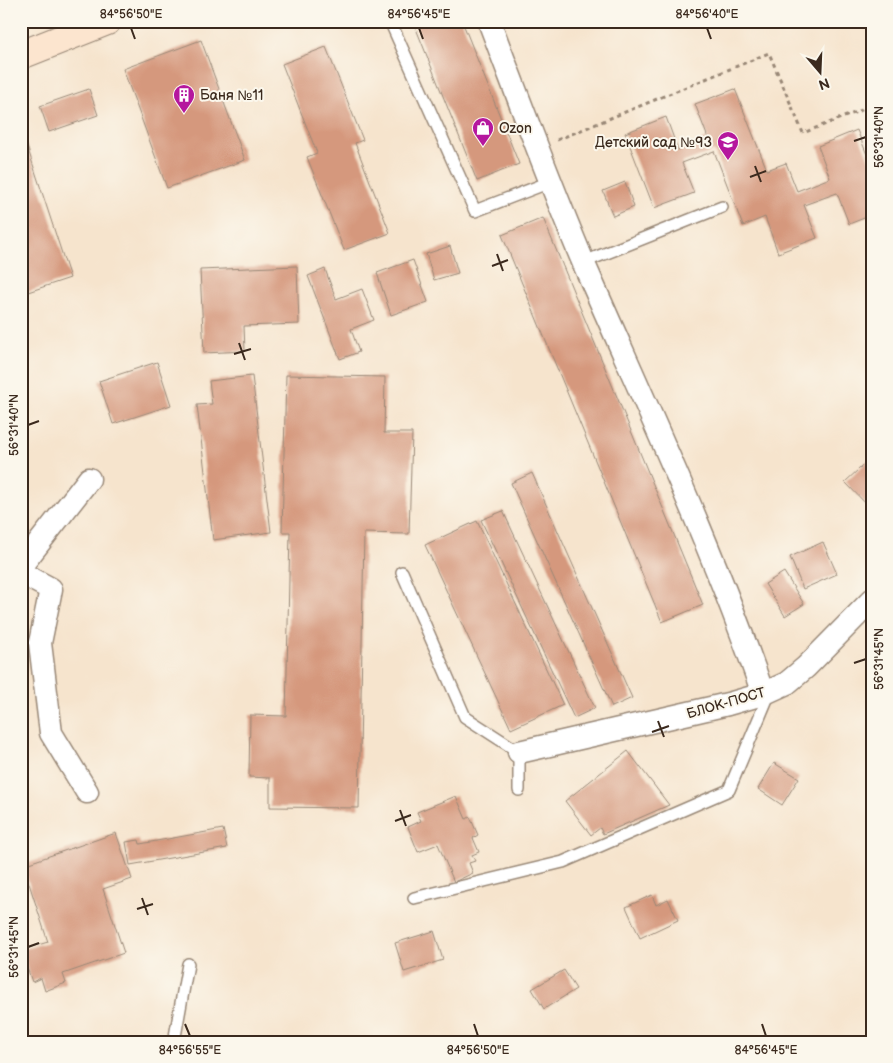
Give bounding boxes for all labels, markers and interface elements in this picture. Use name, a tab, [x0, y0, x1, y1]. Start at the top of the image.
text: 84°56'50"E	[100, 7, 162, 22]
text: 84°56'45"E	[388, 7, 451, 22]
text: 84°56'40"E	[675, 7, 739, 22]
north arrow	[796, 48, 846, 98]
text: N	[816, 74, 832, 94]
building icon: Баня №11	[172, 83, 196, 114]
place label: Баня №11	[200, 87, 263, 104]
text: 56°31'40"N	[872, 106, 887, 168]
shop icon: Ozon	[471, 116, 495, 147]
place label: Ozon	[499, 120, 532, 137]
school or university icon: Детский сад №93	[716, 130, 740, 161]
place label: Детский сад №93	[595, 134, 712, 151]
text: 56°31'40"N	[7, 394, 22, 456]
text: 56°31'45"N	[872, 628, 887, 690]
street label: БЛОК-ПОСТ	[685, 683, 768, 722]
text: 56°31'45"N	[7, 916, 22, 978]
text: 84°56'55"E	[159, 1043, 221, 1058]
text: 84°56'50"E	[447, 1043, 509, 1058]
text: 84°56'45"E	[735, 1043, 798, 1058]

